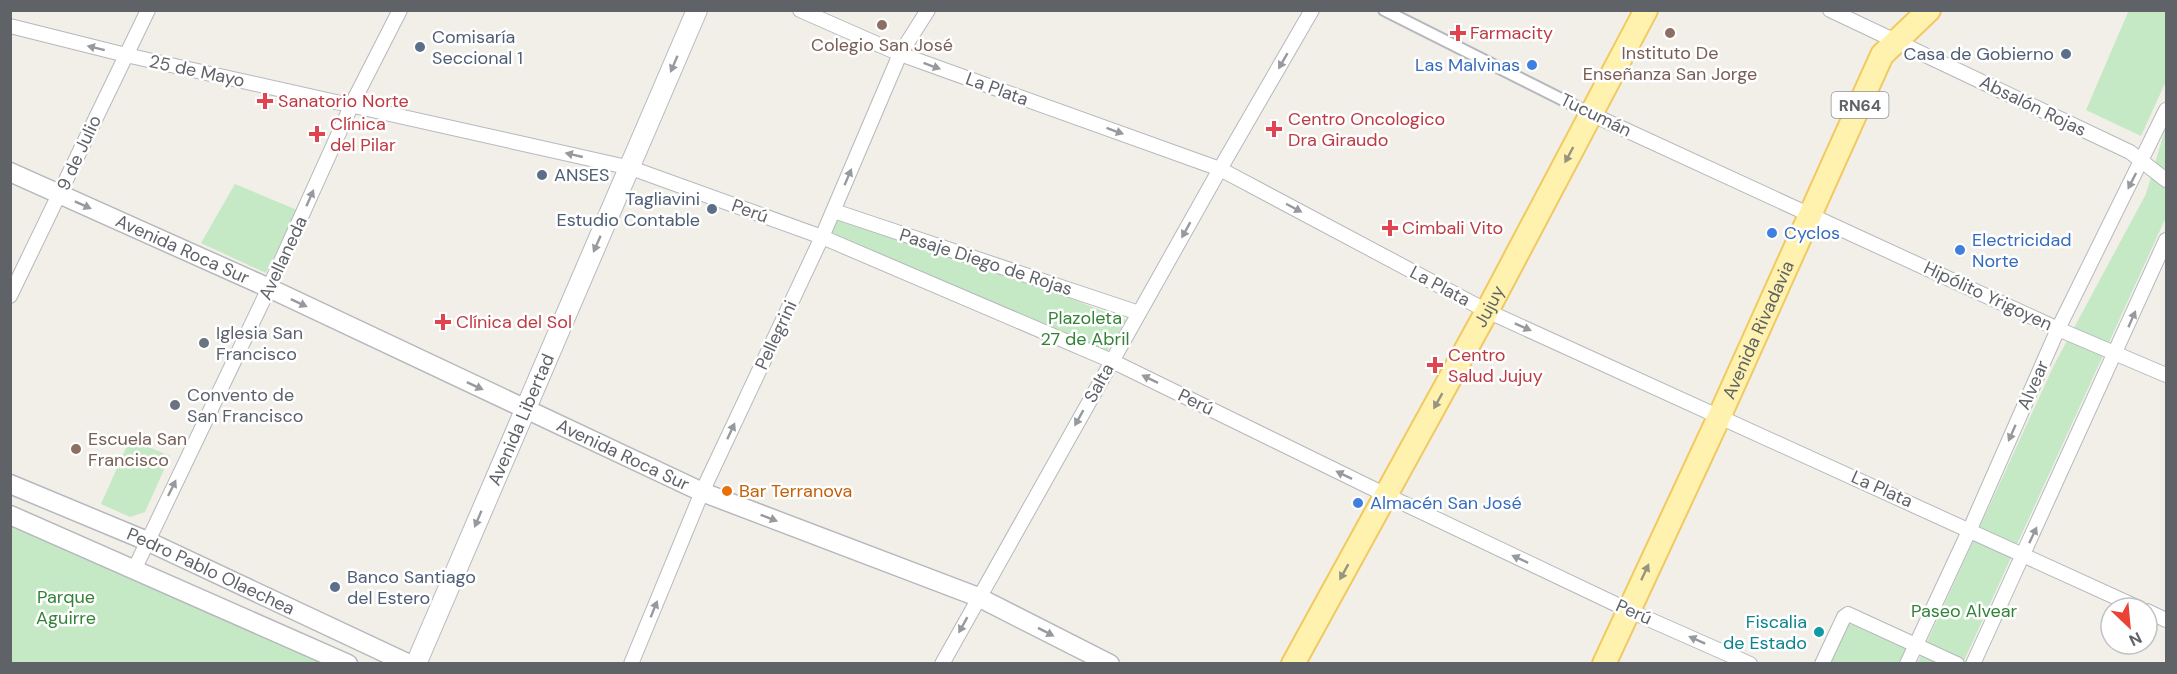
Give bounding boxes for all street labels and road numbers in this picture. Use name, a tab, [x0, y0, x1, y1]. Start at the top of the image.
street label: 25 de Mayo	[147, 49, 247, 93]
street label: La Plata	[962, 67, 1032, 111]
street label: Absalón Rojas	[1976, 70, 2090, 142]
street label: Tucumán	[1556, 87, 1636, 143]
road number: RN64	[1832, 92, 1888, 118]
street label: 9 de Julio	[51, 111, 107, 195]
street label: Perú	[728, 193, 772, 229]
street label: Avenida Roca Sur	[112, 209, 253, 290]
street label: Avellaneda	[253, 212, 313, 304]
street label: Pasaje Diego de Rojas	[897, 223, 1075, 301]
street label: Hipólito Yrigoyen	[1920, 256, 2056, 336]
street label: Avenida Rivadavia	[1717, 257, 1800, 403]
street label: La Plata	[1406, 260, 1474, 312]
street label: Jujuy	[1468, 281, 1510, 332]
street label: Pellegrini	[749, 296, 803, 374]
street label: Avenida Libertad	[482, 350, 560, 489]
street label: Alvear	[2012, 356, 2055, 413]
street label: Salta	[1079, 359, 1119, 407]
street label: Perú	[1174, 383, 1218, 421]
street label: Avenida Roca Sur	[553, 413, 693, 496]
street label: La Plata	[1847, 465, 1917, 513]
street label: Pedro Pablo Olaechea	[123, 522, 299, 621]
street label: Perú	[1612, 593, 1656, 631]

